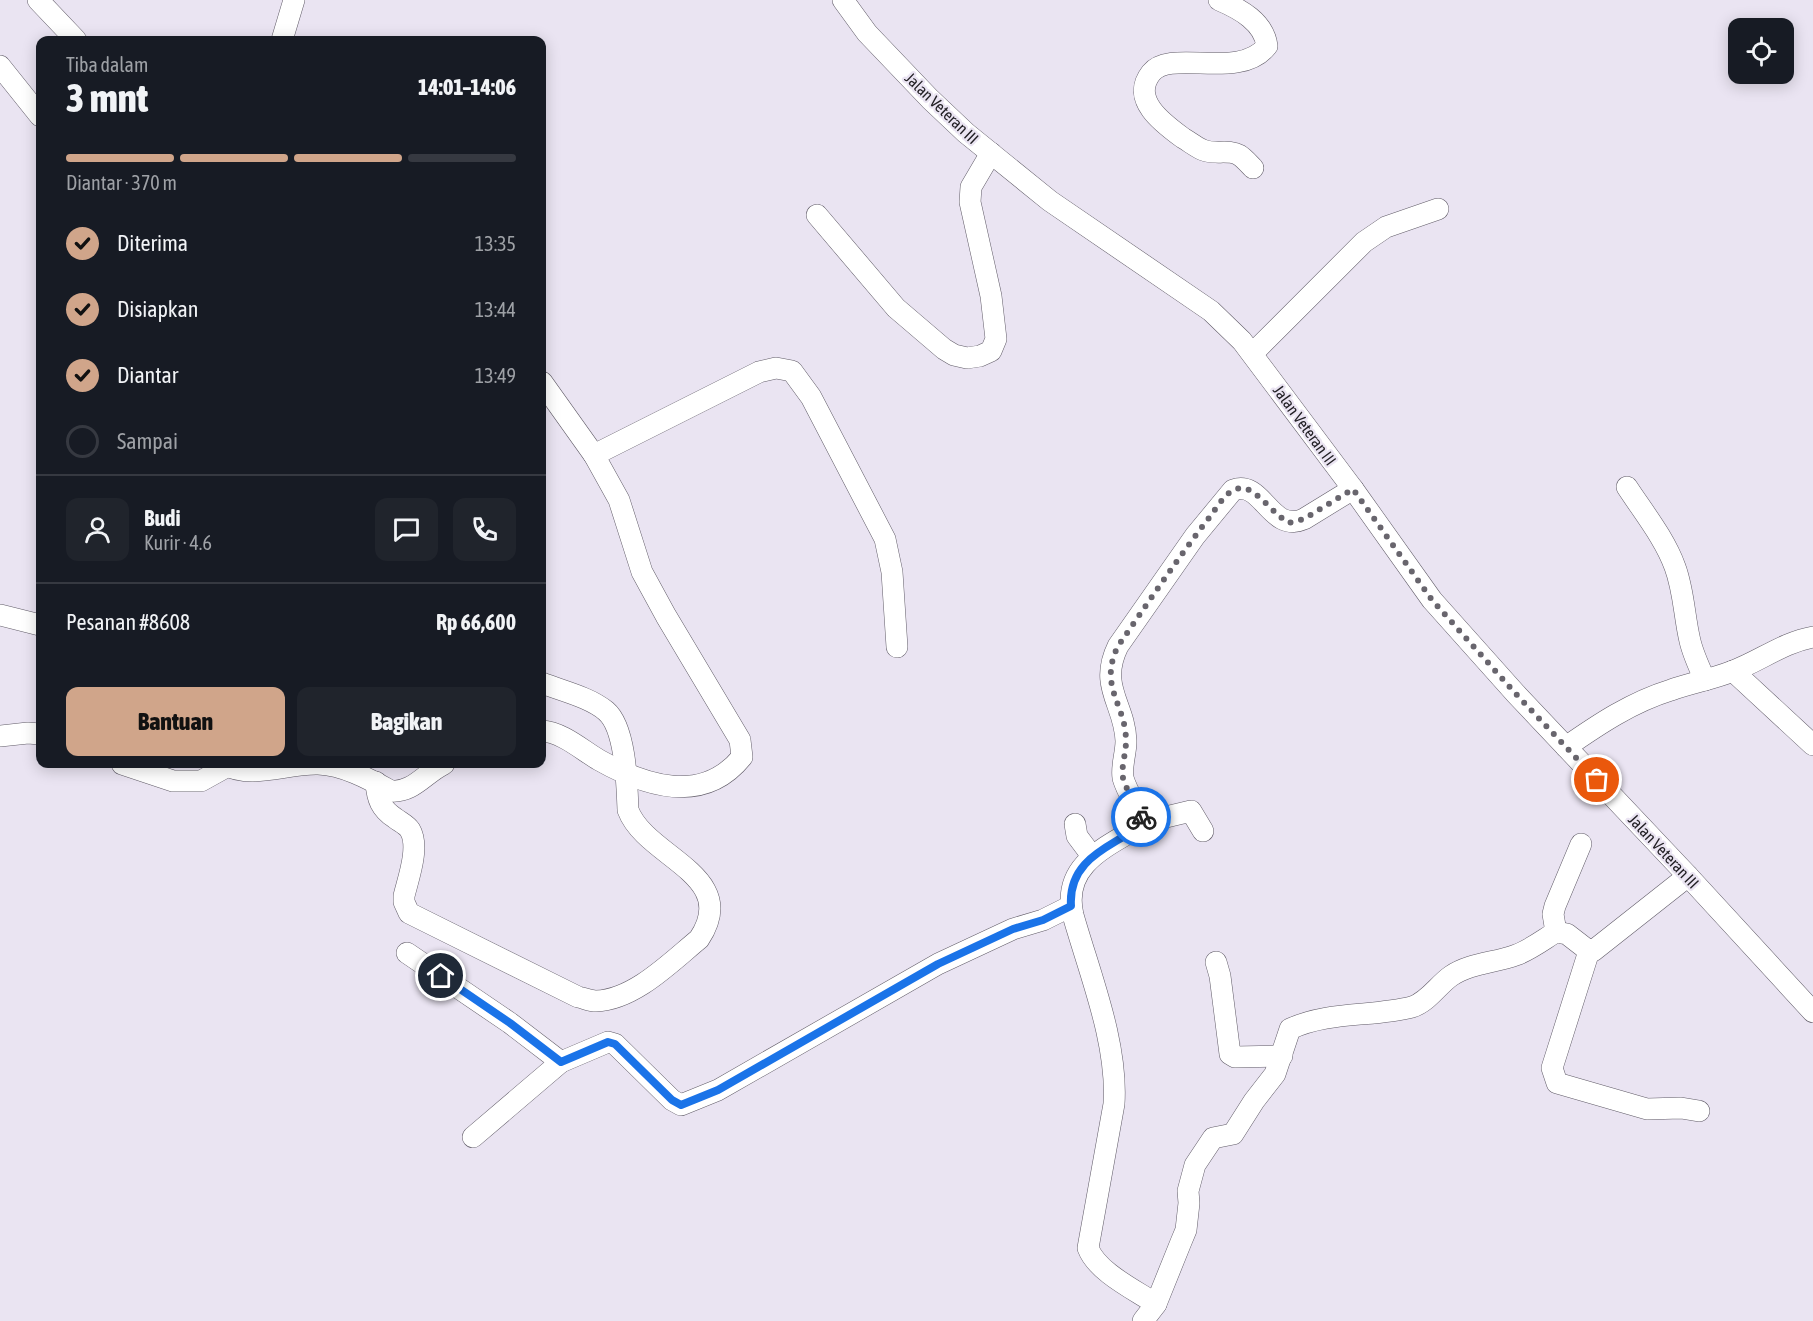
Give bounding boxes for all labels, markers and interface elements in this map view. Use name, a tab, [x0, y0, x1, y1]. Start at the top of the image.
map controls	[1728, 18, 1794, 84]
button: locate	[1728, 18, 1794, 84]
text: Tiba dalam	[66, 53, 148, 76]
street label: Jalan Veteran III	[902, 69, 982, 147]
text: 14:01–14:06	[418, 74, 516, 100]
text: 3 mnt	[66, 76, 148, 120]
text: Diantar · 370 m	[66, 171, 177, 194]
icon: check	[66, 227, 99, 260]
text: Diterima	[117, 230, 188, 256]
text: 13:35	[475, 232, 516, 255]
icon: check	[66, 293, 99, 326]
text: Disiapkan	[117, 296, 198, 322]
text: 13:44	[475, 298, 516, 321]
icon: check	[66, 359, 99, 392]
text: Diantar	[117, 362, 178, 388]
text: 13:49	[475, 364, 516, 387]
street label: Jalan Veteran III	[1270, 381, 1340, 469]
text: Sampai	[117, 428, 178, 454]
button: person	[66, 498, 129, 561]
button: chat	[375, 498, 438, 561]
button: phone	[453, 498, 516, 561]
text: Budi	[144, 505, 181, 531]
text: Kurir · 4.6	[144, 531, 212, 554]
text: Pesanan #8608	[66, 609, 190, 635]
text: Rp 66,600	[436, 609, 516, 635]
button: Bantuan	[66, 687, 285, 756]
button: Bagikan	[297, 687, 516, 756]
pin	[1571, 754, 1622, 805]
icon: bag	[1580, 763, 1613, 796]
courier	[1111, 787, 1171, 847]
icon: bike	[1125, 801, 1158, 834]
street label: Jalan Veteran III	[1625, 810, 1703, 892]
pin	[415, 950, 466, 1001]
icon: home	[424, 959, 457, 992]

